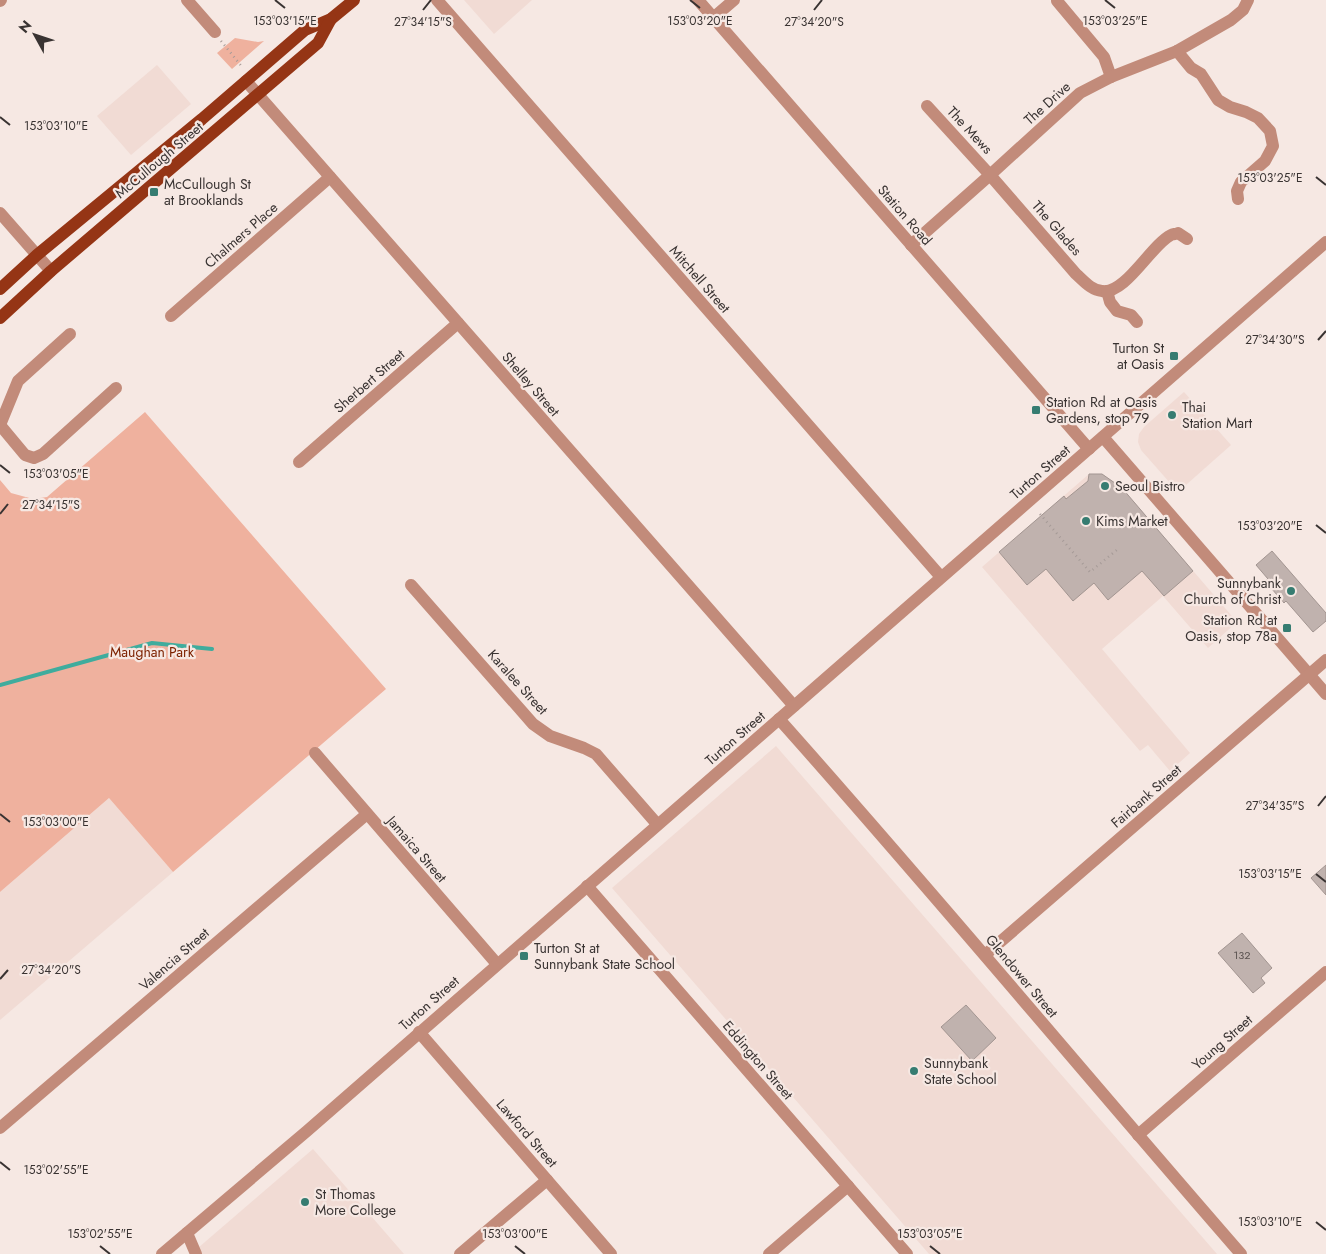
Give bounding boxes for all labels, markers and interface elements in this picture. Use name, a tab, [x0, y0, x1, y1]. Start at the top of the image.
north arrow	[10, 10, 60, 60]
text: 153°03'15"E	[253, 12, 317, 30]
text: 153°03'20"E	[667, 12, 733, 30]
text: 153°03'25"E	[1082, 12, 1148, 30]
text: 27°34'15"S	[394, 13, 452, 31]
text: 27°34'20"S	[784, 13, 844, 31]
text: N	[14, 16, 36, 37]
street label: The Drive	[1019, 77, 1075, 129]
street label: The Mews	[943, 102, 998, 159]
text: 153°03'10"E	[24, 117, 88, 135]
street label: McCullough Street	[111, 117, 208, 203]
text: 153°03'25"E	[1237, 169, 1303, 187]
place label: McCullough St at Brooklands	[164, 174, 252, 210]
street label: Station Road	[873, 180, 937, 250]
marker: McCullough St at Brooklands	[148, 186, 160, 198]
street label: The Glades	[1028, 196, 1087, 260]
street label: Chalmers Place	[200, 198, 282, 272]
street label: Mitchell Street	[665, 241, 735, 318]
text: 27°34'30"S	[1245, 331, 1305, 349]
place label: Turton St at Oasis	[1113, 338, 1165, 374]
street label: Sherbert Street	[329, 344, 409, 417]
street label: Shelley Street	[497, 347, 565, 421]
marker: Turton St at Oasis	[1168, 350, 1180, 362]
place label: Station Rd at Oasis Gardens, stop 79	[1046, 392, 1157, 428]
place label: Thai Station Mart	[1182, 397, 1253, 433]
marker: Station Rd at Oasis Gardens, stop 79	[1030, 404, 1042, 416]
marker: Thai Station Mart	[1166, 409, 1178, 421]
street label: Turton Street	[1006, 440, 1075, 504]
text: 153°03'05"E	[23, 465, 89, 483]
place label: Seoul Bistro	[1115, 476, 1185, 496]
marker: Seoul Bistro	[1099, 480, 1111, 492]
text: 27°34'15"S	[22, 496, 80, 514]
place label: Kims Market	[1096, 511, 1168, 531]
marker: Kims Market	[1080, 515, 1092, 527]
text: 153°03'20"E	[1237, 517, 1303, 535]
place label: Sunnybank Church of Christ	[1184, 573, 1282, 609]
marker: Sunnybank Church of Christ	[1285, 585, 1297, 597]
place label: Station Rd at Oasis, stop 78a	[1185, 610, 1278, 646]
marker: Station Rd at Oasis, stop 78a	[1281, 622, 1293, 634]
park label: Maughan Park	[110, 642, 195, 662]
street label: Karalee Street	[483, 645, 553, 719]
street label: Turton Street	[701, 706, 770, 770]
street label: Fairbank Street	[1106, 759, 1186, 832]
text: 27°34'35"S	[1246, 797, 1305, 815]
street label: Jamaica Street	[381, 810, 452, 887]
text: 153°03'00"E	[23, 813, 89, 831]
text: 153°03'15"E	[1238, 865, 1302, 883]
street label: Valencia Street	[135, 922, 214, 995]
street label: Glendower Street	[981, 930, 1063, 1022]
place label: Turton St at Sunnybank State School	[534, 938, 675, 974]
house number: 132	[1233, 947, 1251, 963]
marker: Turton St at Sunnybank State School	[518, 950, 530, 962]
text: 27°34'20"S	[21, 961, 81, 979]
street label: Turton Street	[395, 971, 464, 1035]
street label: Young Street	[1187, 1010, 1257, 1074]
street label: Eddington Street	[718, 1016, 798, 1104]
place label: Sunnybank State School	[924, 1053, 997, 1089]
marker: Sunnybank State School	[908, 1065, 920, 1077]
street label: Lawford Street	[492, 1095, 563, 1172]
text: 153°02'55"E	[23, 1161, 89, 1179]
place label: St Thomas More College	[315, 1184, 396, 1220]
marker: St Thomas More College	[299, 1196, 311, 1208]
text: 153°03'10"E	[1238, 1213, 1302, 1231]
text: 153°02'55"E	[67, 1225, 133, 1243]
text: 153°03'00"E	[482, 1225, 548, 1243]
text: 153°03'05"E	[897, 1225, 963, 1243]

